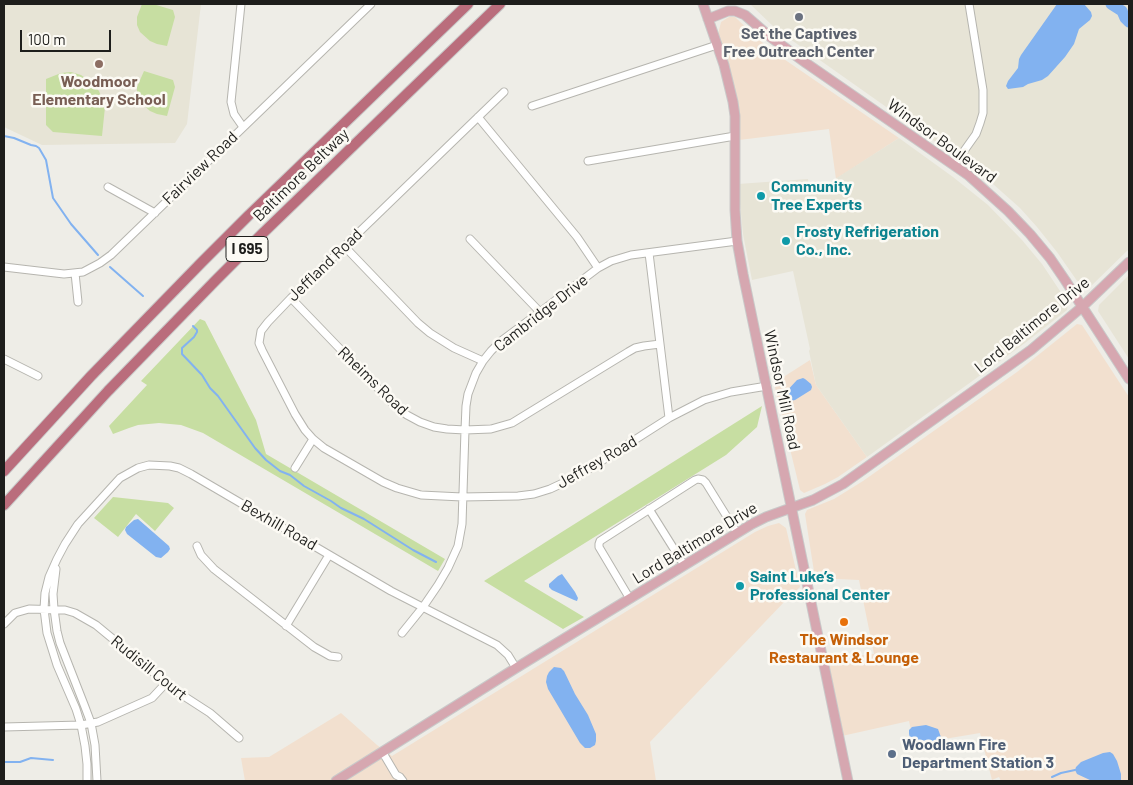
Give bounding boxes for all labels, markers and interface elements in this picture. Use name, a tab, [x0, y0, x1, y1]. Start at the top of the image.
marker: Set the Captives Free Outreach Center	[793, 11, 805, 23]
scale bar	[22, 20, 114, 52]
place label: Set the Captives Free Outreach Center	[723, 24, 875, 62]
text: 100 m	[28, 30, 66, 48]
marker: Woodmoor Elementary School	[93, 58, 105, 70]
place label: Woodmoor Elementary School	[32, 72, 166, 110]
street label: Windsor Boulevard	[884, 95, 1000, 187]
street label: Baltimore Beltway	[249, 124, 353, 226]
street label: Fairview Road	[158, 127, 242, 209]
place label: Community Tree Experts	[771, 177, 862, 215]
marker: Community Tree Experts	[755, 190, 767, 202]
place label: Frosty Refrigeration Co., Inc.	[796, 222, 939, 260]
street label: Jeffland Road	[284, 225, 366, 305]
marker: Frosty Refrigeration Co., Inc.	[780, 235, 792, 247]
road number: I 695	[226, 236, 268, 262]
street label: Cambridge Drive	[490, 270, 592, 356]
street label: Lord Baltimore Drive	[971, 273, 1093, 377]
street label: Windsor Mill Road	[760, 328, 804, 452]
street label: Rheims Road	[334, 343, 412, 419]
street label: Jeffrey Road	[554, 431, 640, 493]
street label: Bexhill Road	[238, 496, 320, 554]
street label: Lord Baltimore Drive	[629, 498, 761, 588]
place label: Saint Luke’s Professional Center	[750, 567, 890, 605]
marker: Saint Luke’s Professional Center	[734, 580, 746, 592]
marker: The Windsor Restaurant & Lounge	[838, 616, 850, 628]
place label: The Windsor Restaurant & Lounge	[769, 630, 919, 668]
street label: Rudisill Court	[107, 631, 191, 705]
place label: Woodlawn Fire Department Station 3	[902, 735, 1054, 773]
marker: Woodlawn Fire Department Station 3	[886, 748, 898, 760]

